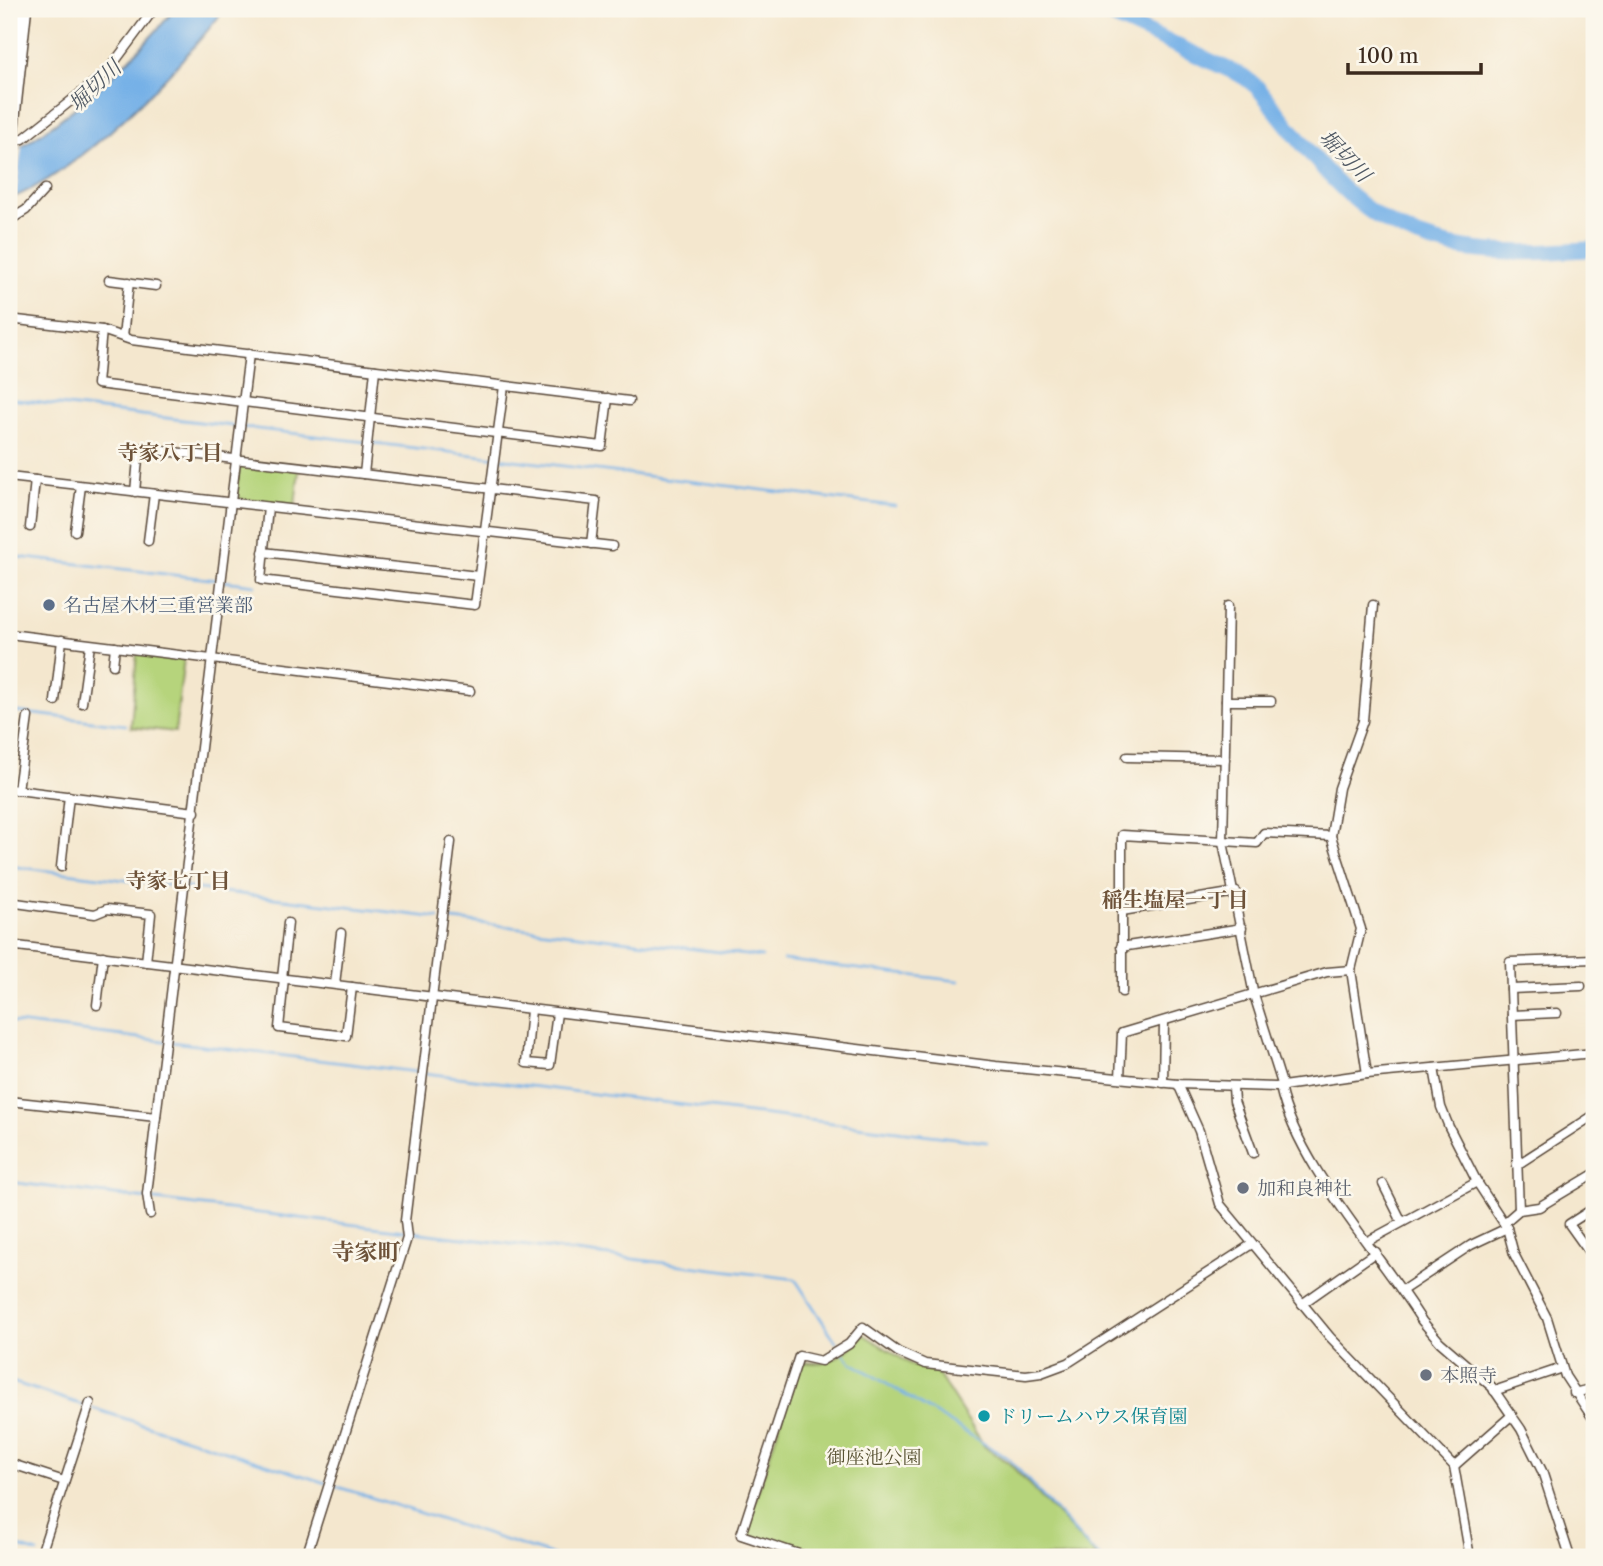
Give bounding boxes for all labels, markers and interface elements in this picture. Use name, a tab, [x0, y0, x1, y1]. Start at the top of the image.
scale bar	[1348, 32, 1480, 76]
text: 100 m	[1358, 43, 1419, 68]
water label: 堀切川	[63, 53, 127, 117]
water label: 堀切川	[1314, 124, 1378, 188]
district label: 寺家八丁目	[118, 440, 223, 465]
place label: 名古屋木材三重営業部	[63, 594, 253, 617]
marker: 名古屋木材三重営業部	[41, 597, 57, 613]
district label: 寺家七丁目	[126, 868, 231, 893]
district label: 稲生塩屋一丁目	[1102, 887, 1249, 912]
place label: 加和良神社	[1257, 1177, 1352, 1200]
marker: 加和良神社	[1235, 1180, 1251, 1196]
district label: 寺家町	[332, 1238, 401, 1266]
place label: 本照寺	[1440, 1364, 1497, 1387]
marker: 本照寺	[1418, 1367, 1434, 1383]
place label: ドリームハウス保育園	[998, 1405, 1187, 1428]
marker: ドリームハウス保育園	[976, 1408, 992, 1424]
park label: 御座池公園	[826, 1446, 922, 1469]

